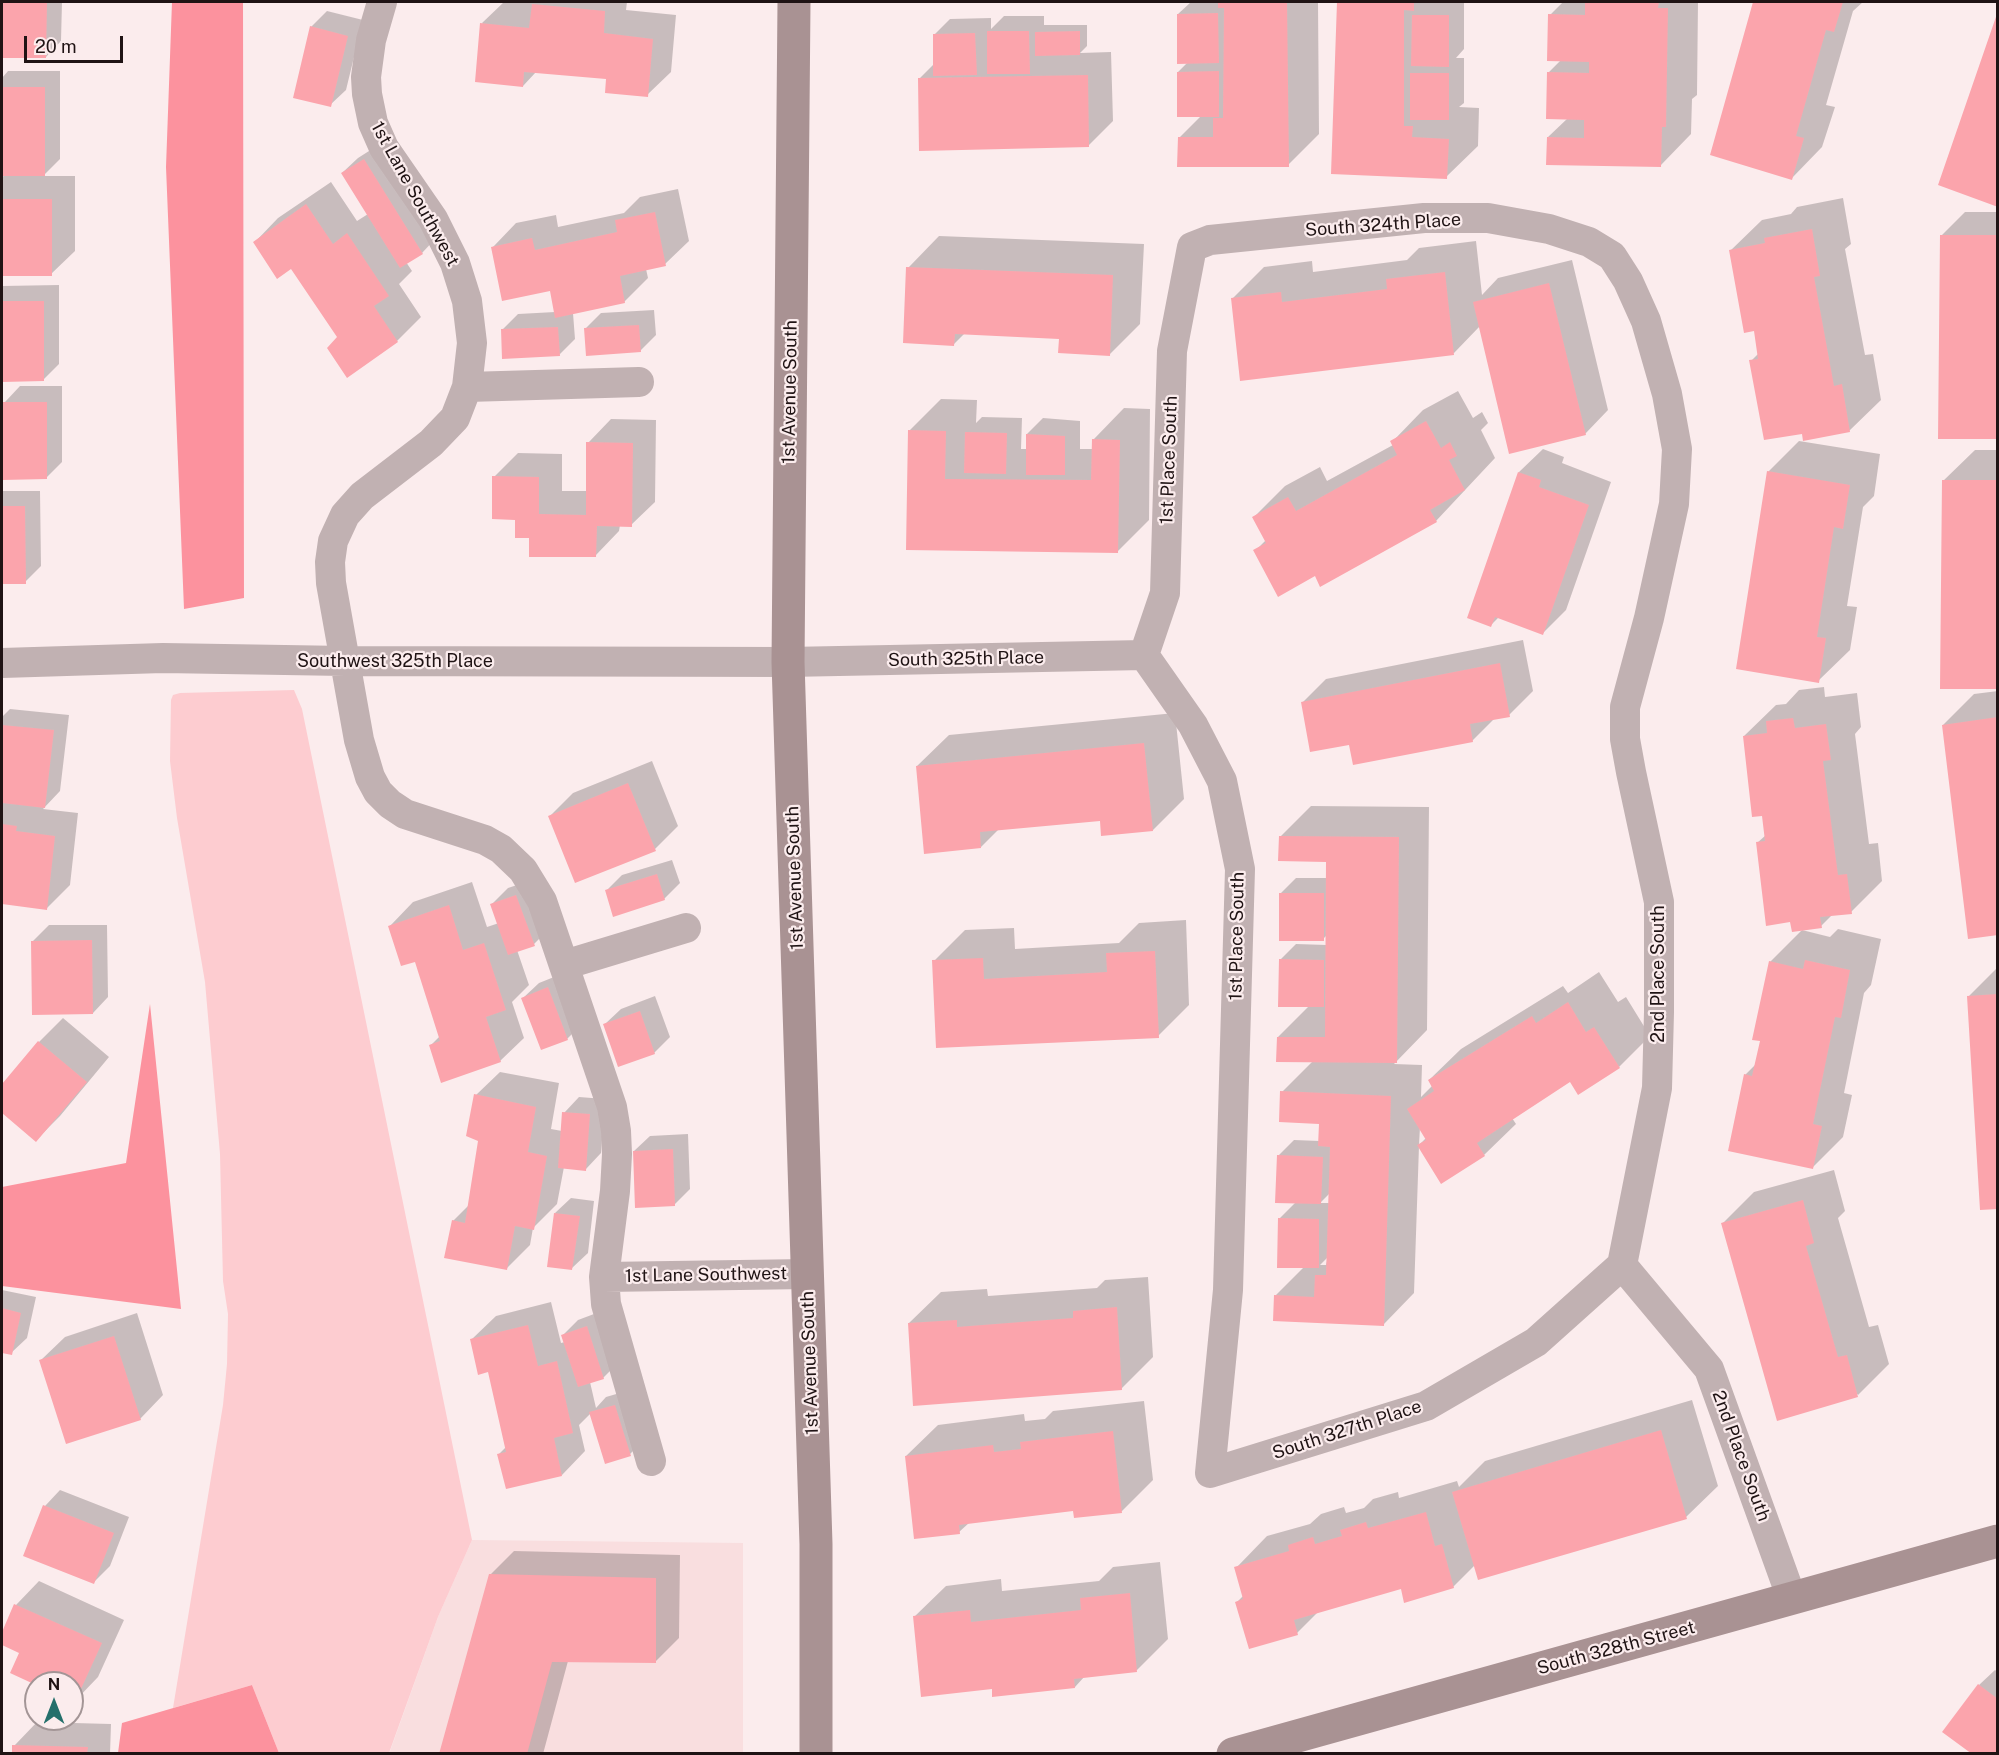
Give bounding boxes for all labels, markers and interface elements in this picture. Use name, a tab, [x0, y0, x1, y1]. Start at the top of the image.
scale bar	[27, 24, 126, 62]
text: 20 m	[35, 36, 77, 57]
street label: 1st Lane Southwest	[366, 118, 464, 270]
street label: South 324th Place	[1304, 209, 1462, 241]
street label: 1st Avenue South	[778, 320, 802, 464]
street label: 1st Place South	[1156, 395, 1182, 525]
street label: South 325th Place	[888, 647, 1044, 671]
street label: Southwest 325th Place	[297, 650, 493, 672]
street label: 1st Avenue South	[782, 806, 808, 950]
street label: 1st Place South	[1225, 871, 1249, 1001]
street label: 2nd Place South	[1647, 905, 1669, 1043]
street label: 1st Lane Southwest	[625, 1263, 787, 1287]
street label: 1st Avenue South	[797, 1291, 823, 1435]
street label: 2nd Place South	[1707, 1388, 1775, 1524]
street label: South 327th Place	[1270, 1396, 1424, 1464]
street label: South 328th Street	[1535, 1617, 1697, 1679]
north arrow	[24, 1671, 84, 1731]
text: N	[48, 1675, 60, 1694]

